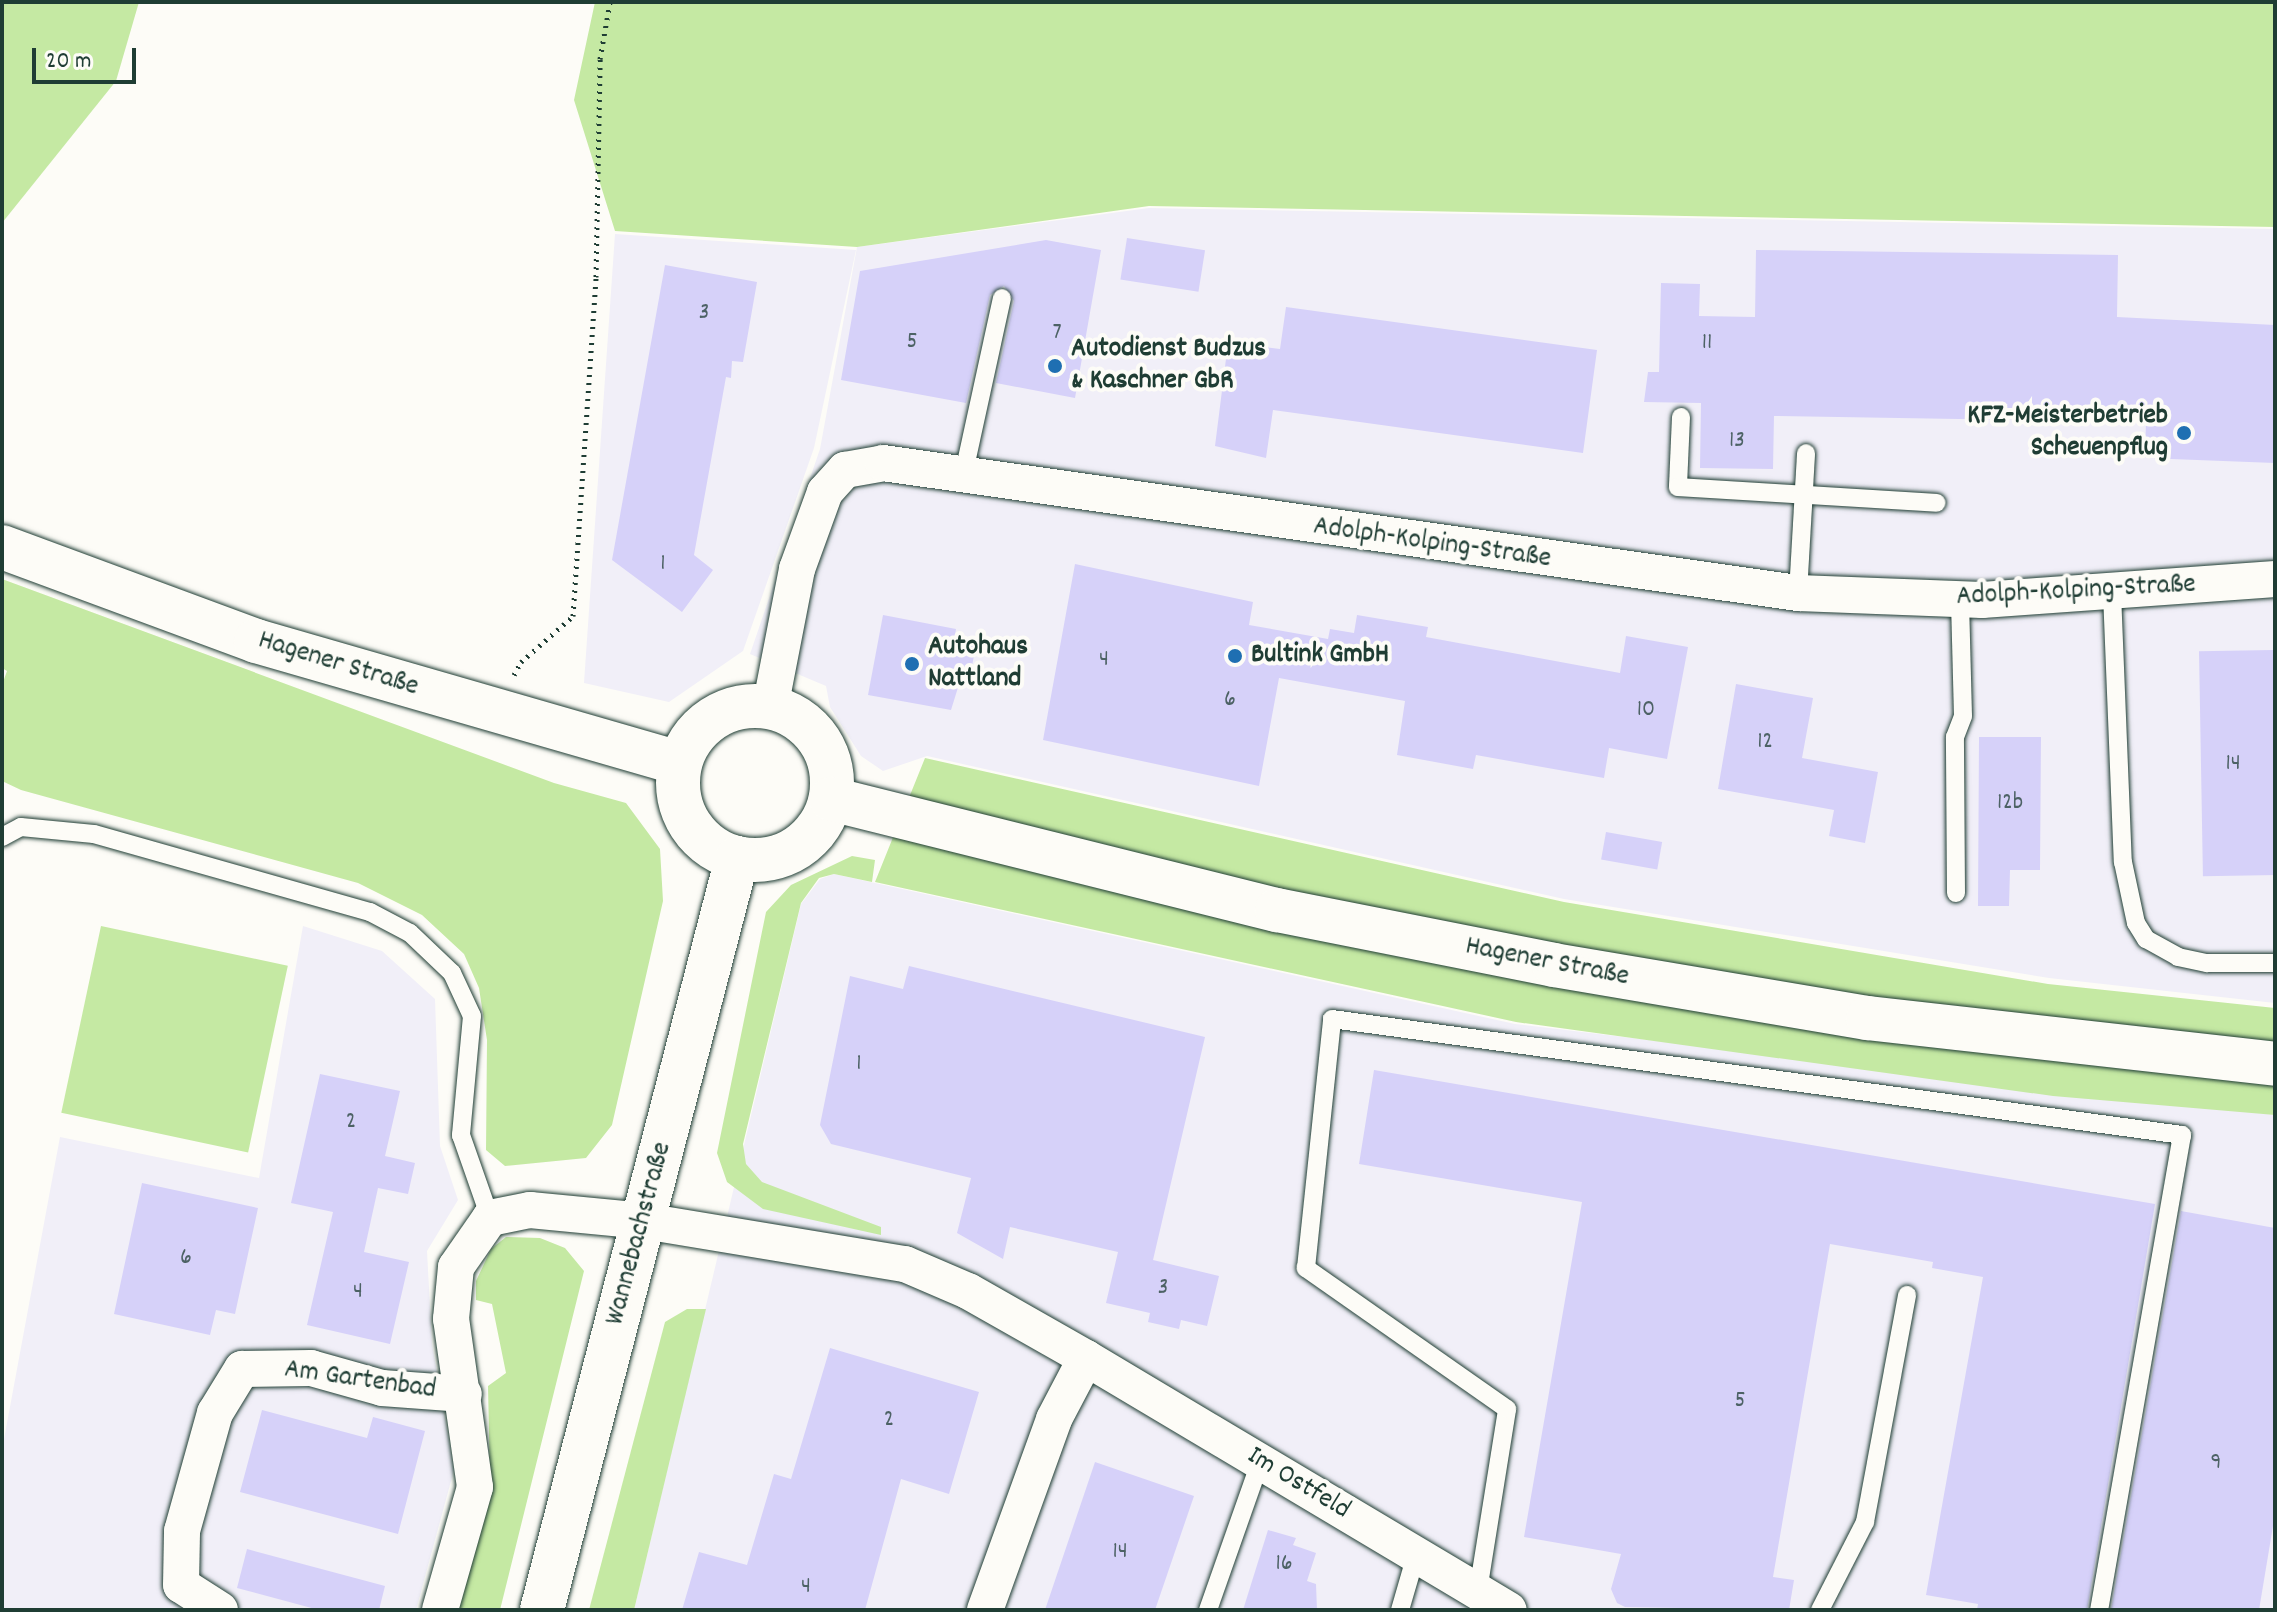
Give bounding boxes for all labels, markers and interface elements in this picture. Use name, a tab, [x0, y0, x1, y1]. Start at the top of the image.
scale bar	[36, 32, 140, 82]
text: 20 m	[46, 45, 92, 79]
house number: 3	[699, 300, 709, 328]
house number: 7	[1052, 320, 1062, 348]
house number: 5	[906, 329, 918, 357]
house number: 11	[1702, 330, 1712, 358]
place label: Autodienst Budzus & Kaschner GbR	[1071, 333, 1266, 399]
marker: Autodienst Budzus & Kaschner GbR	[1046, 357, 1064, 375]
place label: KFZ-Meisterbetrieb Scheuenpflug	[1967, 400, 2168, 466]
marker: KFZ-Meisterbetrieb Scheuenpflug	[2175, 424, 2193, 442]
house number: 13	[1729, 428, 1745, 456]
street label: Adolph-Kolping-Straße	[1311, 511, 1553, 577]
house number: 1	[660, 551, 666, 579]
street label: Adolph-Kolping-Straße	[1956, 569, 2196, 615]
street label: Hagener Straße	[254, 625, 422, 705]
place label: Autohaus Nattland	[928, 631, 1028, 697]
place label: Bultink GmbH	[1251, 639, 1389, 673]
house number: 4	[1099, 647, 1109, 675]
marker: Bultink GmbH	[1226, 647, 1244, 665]
marker: Autohaus Nattland	[903, 655, 921, 673]
house number: 6	[1224, 687, 1236, 715]
house number: 10	[1637, 697, 1655, 725]
house number: 12	[1757, 729, 1773, 757]
house number: 14	[2225, 751, 2241, 779]
house number: 12b	[1997, 790, 2023, 818]
street label: Hagener Straße	[1462, 931, 1632, 995]
house number: 1	[856, 1051, 862, 1079]
house number: 2	[346, 1109, 356, 1137]
street label: Wannebachstraße	[599, 1139, 681, 1329]
house number: 6	[180, 1245, 192, 1273]
house number: 3	[1158, 1275, 1168, 1303]
house number: 4	[353, 1279, 363, 1307]
street label: Am Gartenbad	[282, 1354, 438, 1408]
house number: 5	[1734, 1388, 1746, 1416]
house number: 2	[884, 1407, 894, 1435]
street label: Im Ostfeld	[1240, 1440, 1356, 1528]
house number: 9	[2211, 1450, 2221, 1478]
house number: 14	[1112, 1539, 1128, 1567]
house number: 16	[1275, 1551, 1293, 1579]
house number: 4	[801, 1574, 811, 1602]

